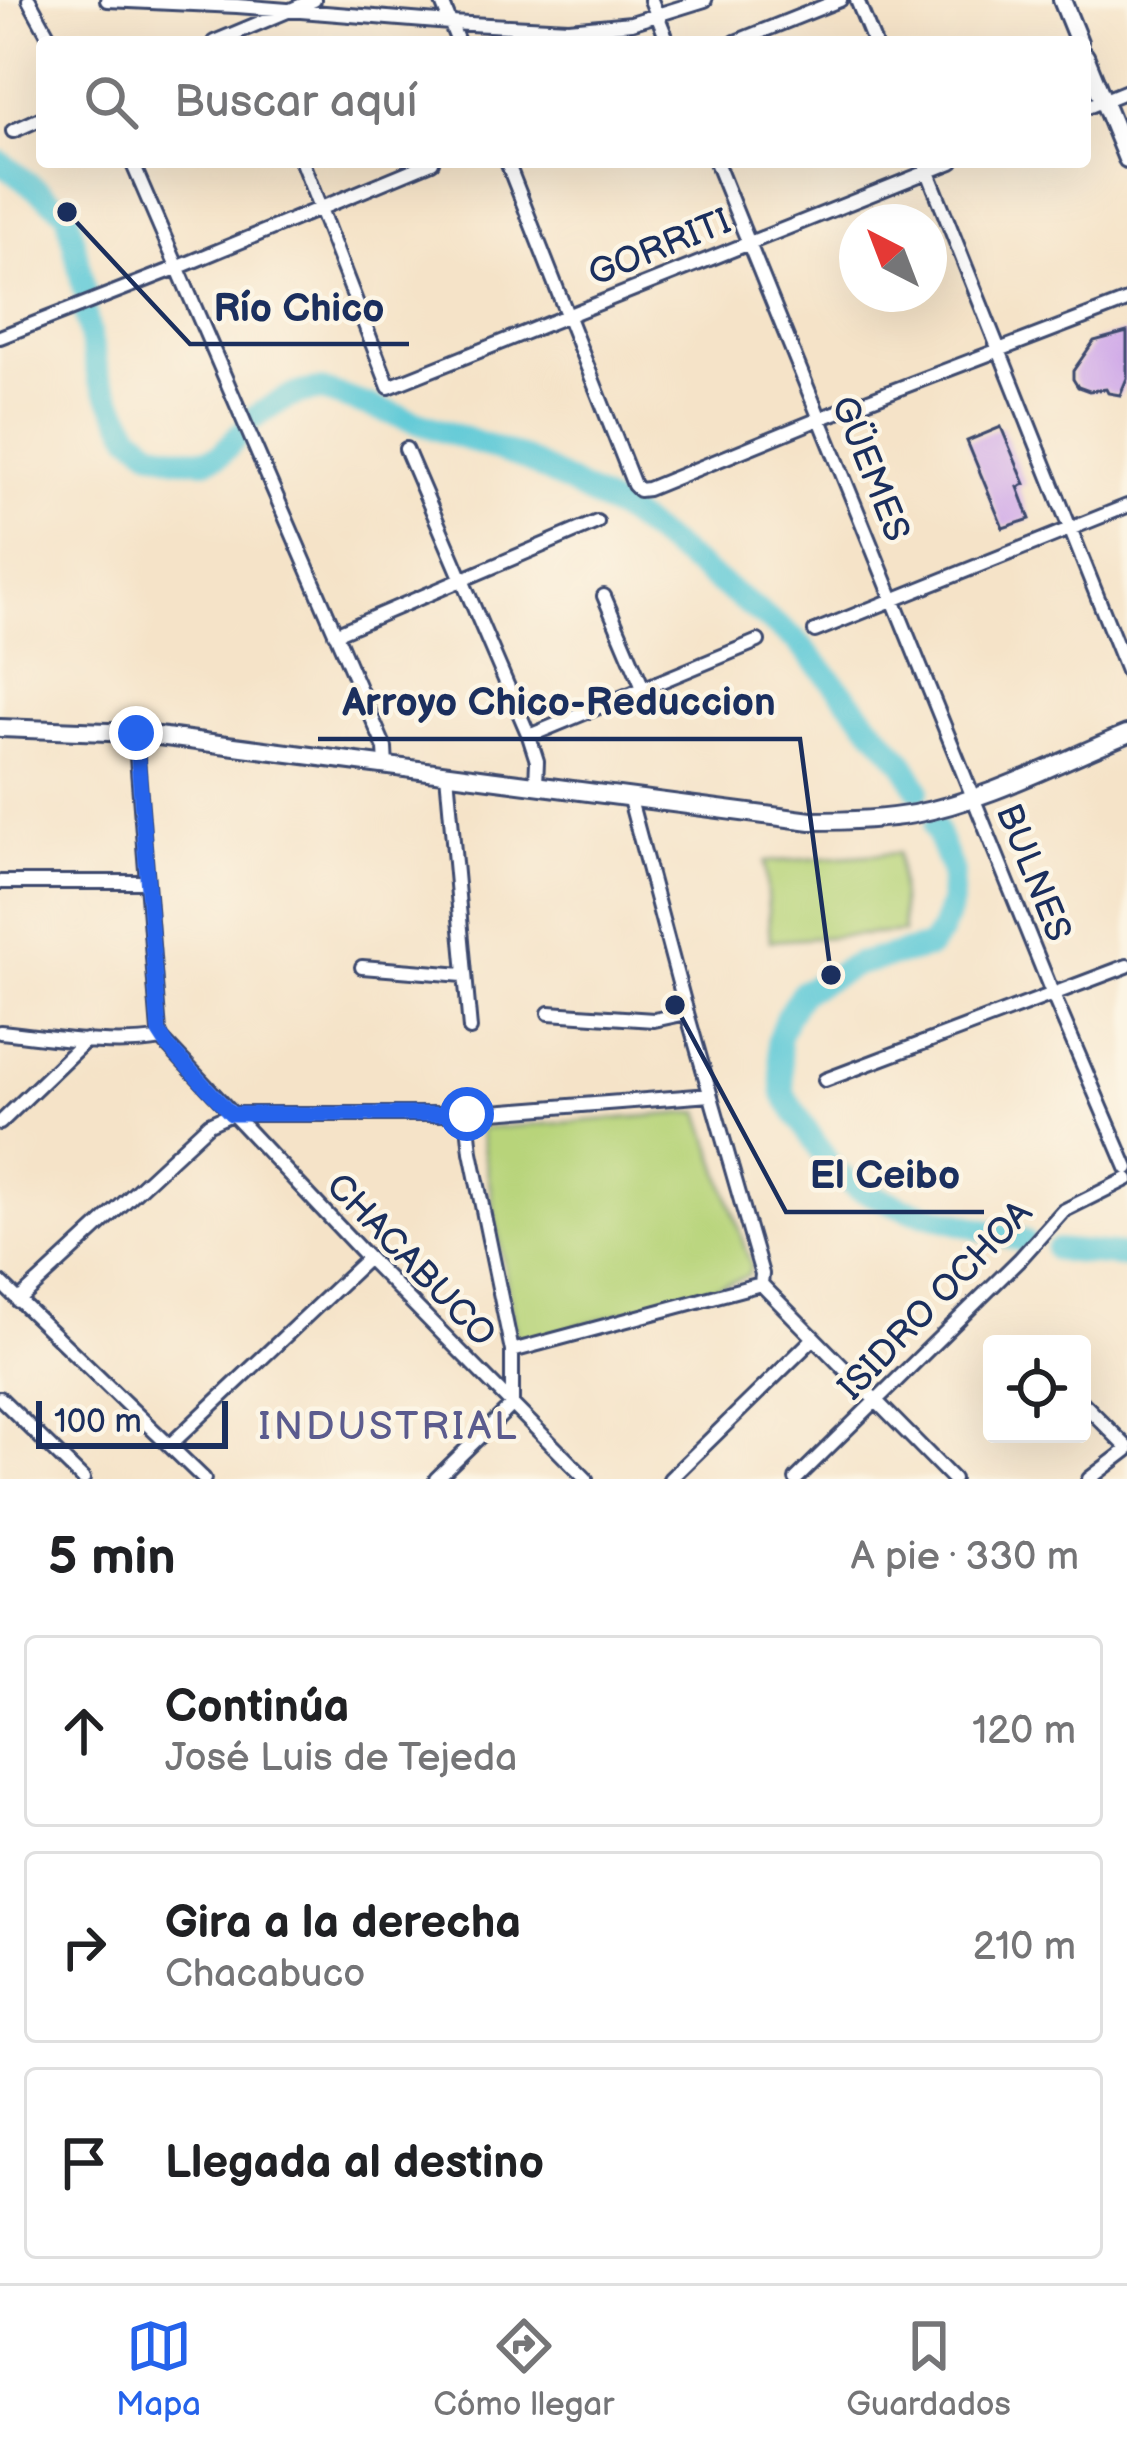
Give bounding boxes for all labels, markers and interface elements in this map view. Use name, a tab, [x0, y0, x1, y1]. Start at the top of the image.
search box	[36, 36, 1091, 168]
icon: search	[78, 69, 144, 135]
text: Buscar aquí	[174, 75, 417, 130]
street label: GORRITI	[583, 200, 737, 296]
north arrow	[839, 204, 947, 312]
callout: Río Chico	[190, 269, 409, 344]
text: Río Chico	[213, 286, 385, 333]
street label: GÜEMES	[821, 390, 918, 548]
callout: Arroyo Chico-Reduccion	[318, 664, 800, 739]
text: Arroyo Chico-Reduccion	[341, 680, 776, 727]
route end	[109, 706, 163, 760]
street label: BULNES	[986, 798, 1080, 948]
route start	[440, 1087, 494, 1141]
callout: El Ceibo	[786, 1137, 984, 1212]
text: El Ceibo	[810, 1153, 960, 1200]
street label: CHACABUCO	[317, 1165, 504, 1356]
street label: ISIDRO OCHOA	[830, 1192, 1042, 1409]
map controls	[983, 1335, 1091, 1443]
button: locate	[983, 1335, 1091, 1443]
scale bar	[36, 1395, 228, 1448]
text: 100 m	[54, 1402, 142, 1442]
district label: INDUSTRIAL	[259, 1404, 519, 1451]
text: 5 min	[48, 1527, 176, 1588]
text: A pie · 330 m	[851, 1534, 1079, 1581]
text: Continúa	[165, 1680, 349, 1735]
icon: ahead	[51, 1698, 117, 1764]
text: 120 m	[972, 1708, 1076, 1755]
text: José Luis de Tejeda	[165, 1735, 517, 1782]
text: Gira a la derecha	[165, 1896, 521, 1951]
icon: right	[51, 1914, 117, 1980]
text: 210 m	[973, 1924, 1076, 1971]
text: Chacabuco	[165, 1951, 365, 1998]
icon: arrive	[51, 2130, 117, 2196]
text: Llegada al destino	[165, 2136, 544, 2191]
tab: Mapa	[116, 2313, 201, 2425]
tab: Cómo llegar	[433, 2313, 614, 2425]
tab: Guardados	[846, 2313, 1011, 2425]

